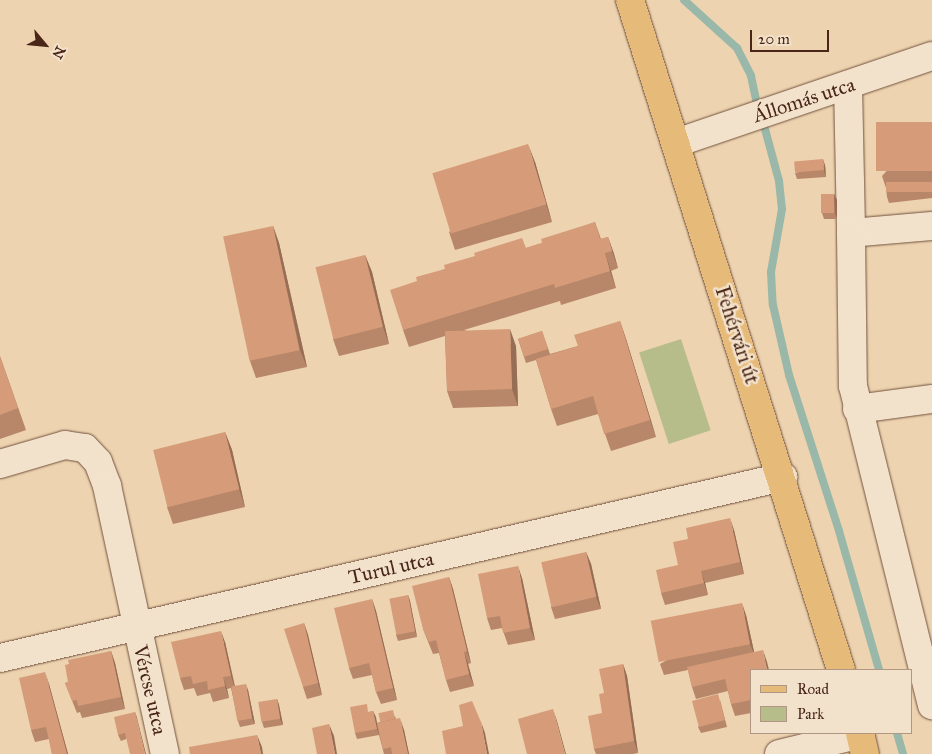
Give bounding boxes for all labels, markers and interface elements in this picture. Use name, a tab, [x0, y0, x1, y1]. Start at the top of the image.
north arrow	[20, 20, 70, 70]
scale bar	[752, 20, 831, 52]
text: 20 m	[758, 30, 790, 48]
text: N	[48, 43, 69, 62]
street label: Állomás utca	[750, 72, 858, 128]
street label: Fehérvári út	[710, 283, 764, 387]
street label: Turul utca	[346, 547, 436, 589]
street label: Vércse utca	[128, 643, 172, 737]
legend	[750, 669, 912, 734]
text: Road	[797, 680, 829, 698]
text: Park	[797, 705, 824, 723]

